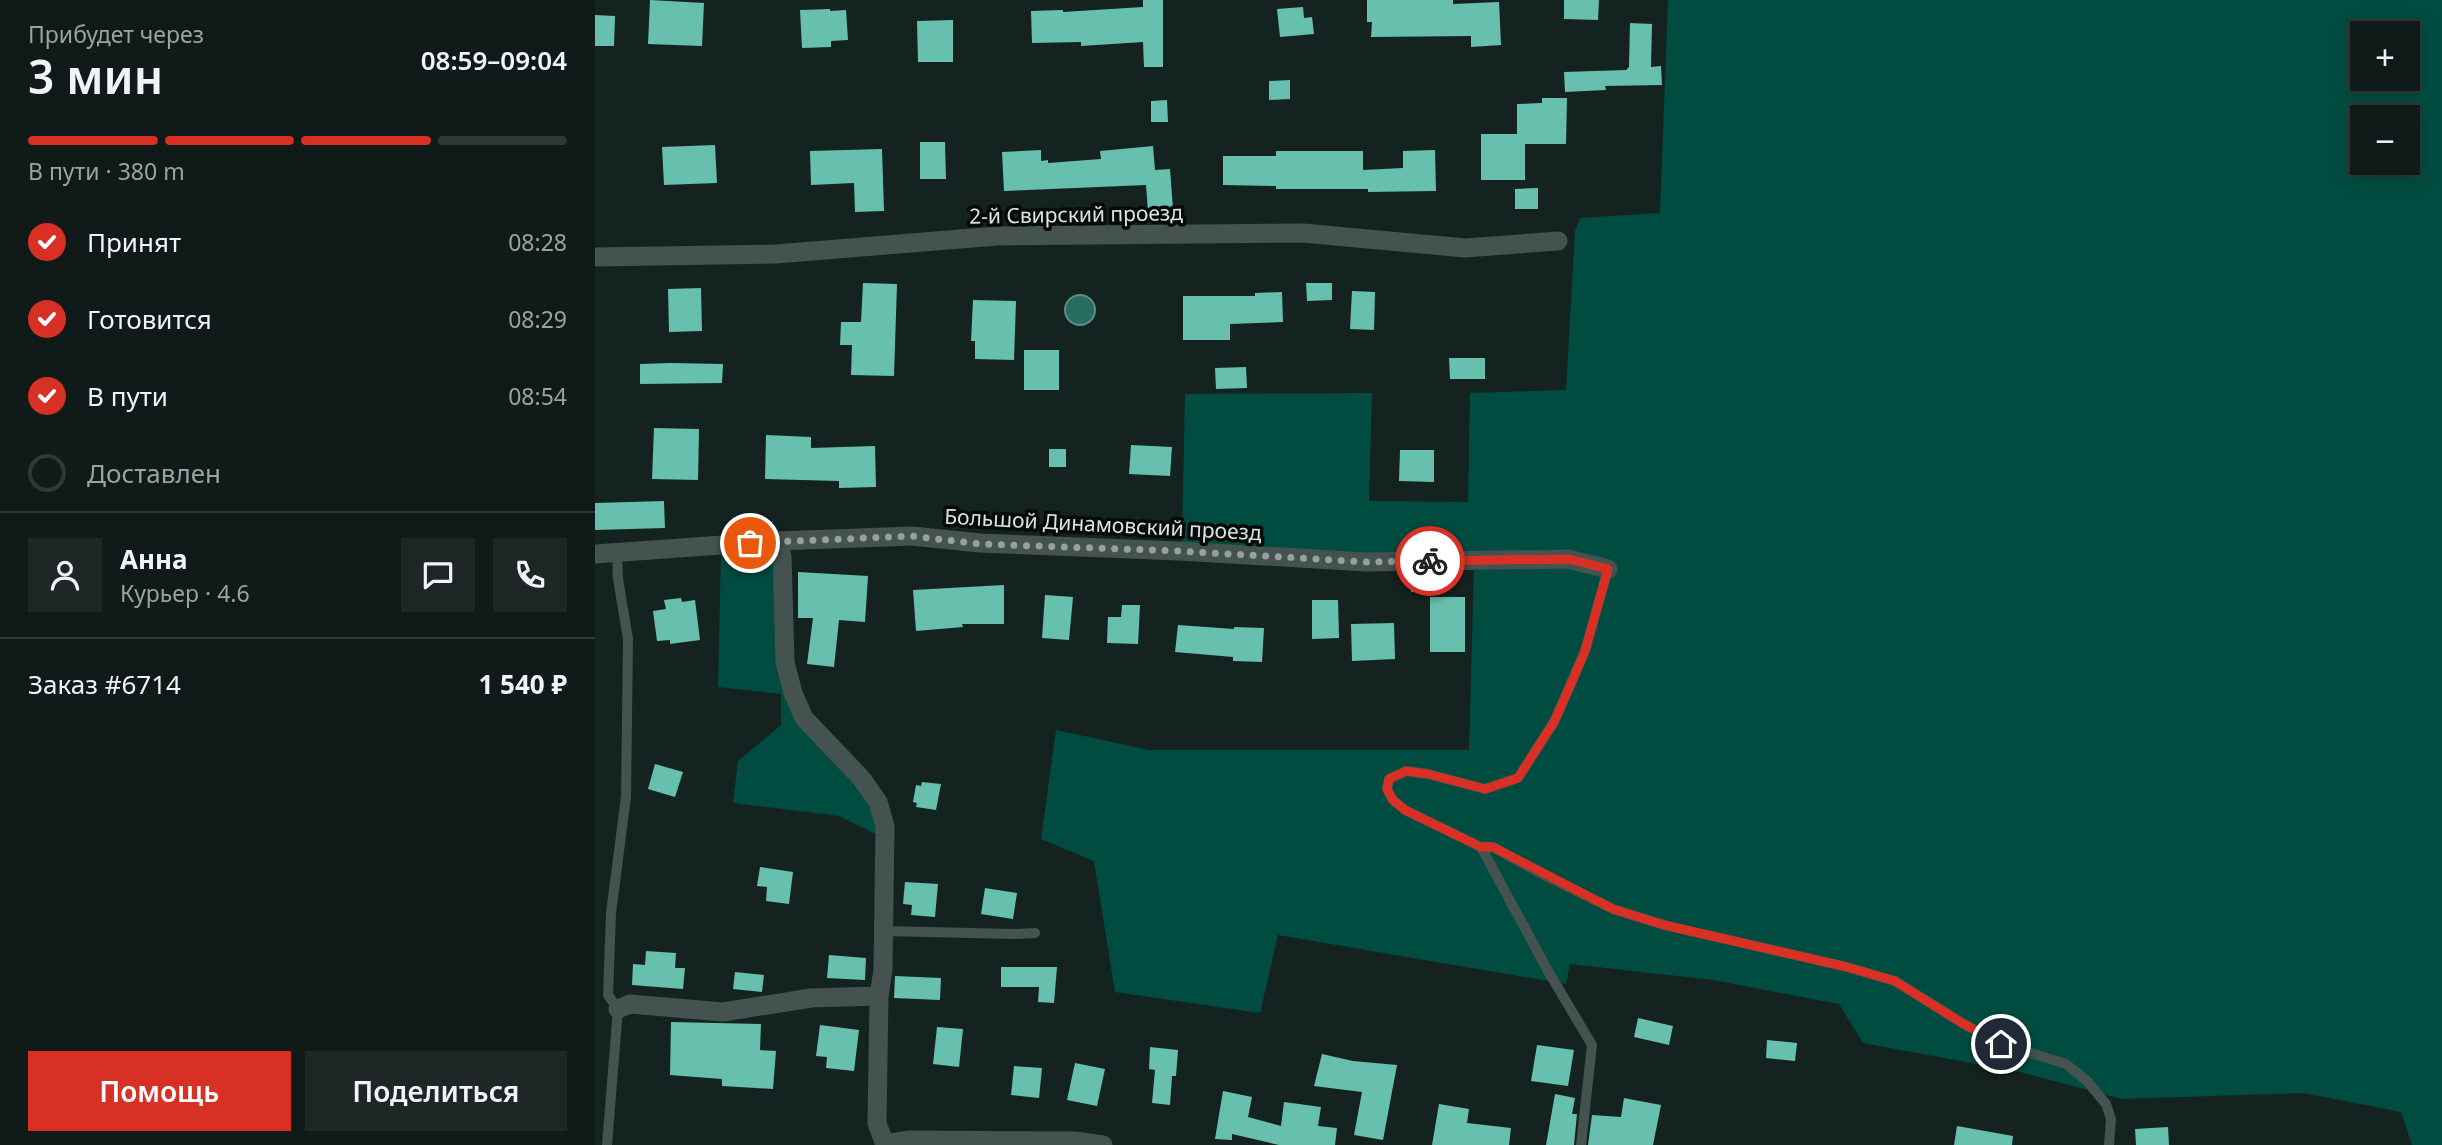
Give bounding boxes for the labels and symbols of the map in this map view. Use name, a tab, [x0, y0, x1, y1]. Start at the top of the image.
street label: 2-й Свирский проезд	[969, 198, 1183, 230]
street label: Большой Динамовский проезд	[944, 502, 1263, 546]
pin	[720, 513, 780, 573]
courier	[1395, 526, 1465, 596]
pin	[1971, 1014, 2031, 1074]

